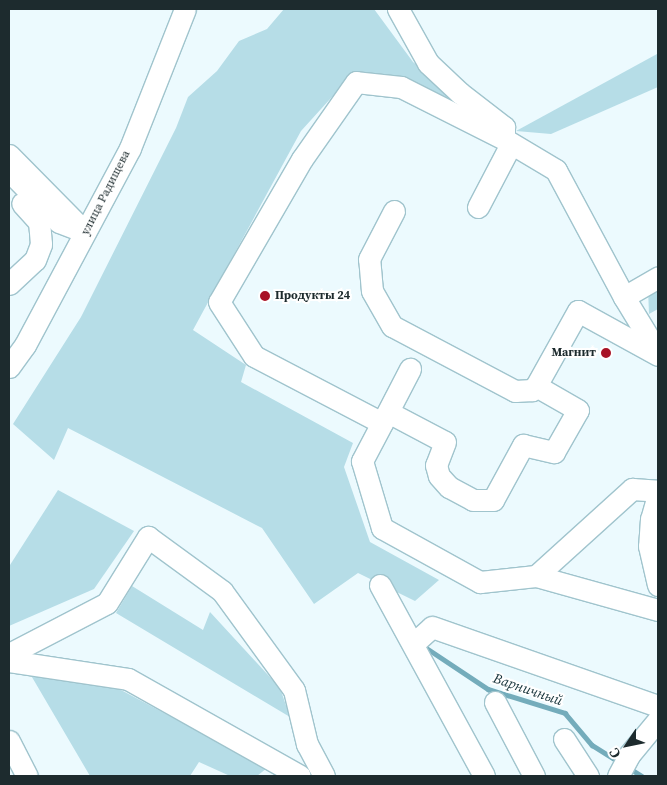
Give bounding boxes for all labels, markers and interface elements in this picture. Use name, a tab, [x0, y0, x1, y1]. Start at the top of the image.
street label: улица Радищева	[78, 148, 134, 238]
place label: Продукты 24	[275, 289, 350, 303]
marker: Продукты 24	[259, 290, 271, 302]
place label: Магнит	[551, 346, 596, 360]
marker: Магнит	[600, 347, 612, 359]
water label: Варничный	[491, 669, 565, 709]
north arrow	[602, 720, 652, 770]
text: С	[604, 744, 625, 763]

